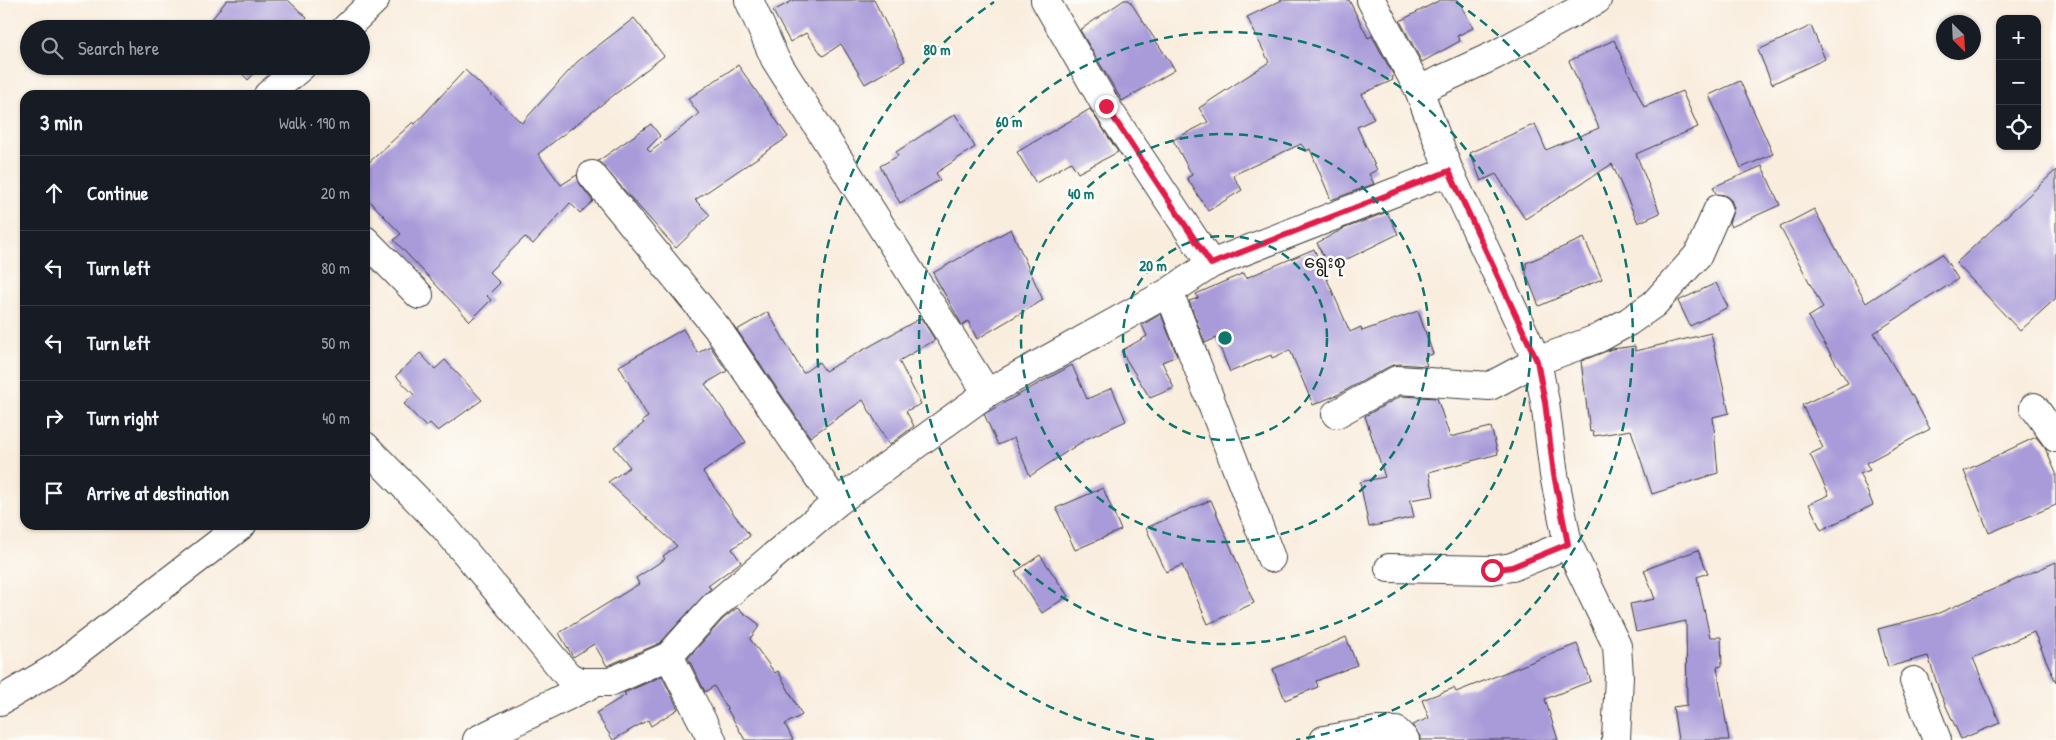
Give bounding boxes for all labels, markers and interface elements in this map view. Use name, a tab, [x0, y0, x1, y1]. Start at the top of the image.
north arrow	[1936, 15, 1981, 60]
map controls	[1996, 15, 2041, 150]
button: +	[1996, 15, 2041, 60]
search box	[20, 20, 370, 75]
icon: search	[38, 34, 66, 62]
text: Search here	[78, 35, 159, 61]
text: 80 m	[924, 39, 950, 60]
button: −	[1996, 60, 2041, 105]
route end	[1095, 95, 1118, 118]
button: locate	[1996, 105, 2041, 150]
text: 3 min	[40, 108, 83, 137]
text: 60 m	[996, 111, 1022, 132]
text: Walk · 190 m	[279, 112, 350, 134]
icon: ahead	[40, 179, 68, 207]
text: Continue	[87, 180, 148, 206]
text: 20 m	[321, 182, 350, 204]
text: 40 m	[1068, 183, 1094, 204]
district label: ရွေးစု	[1304, 249, 1346, 277]
icon: left	[40, 254, 68, 282]
text: Turn left	[87, 255, 150, 281]
text: 20 m	[1139, 255, 1167, 276]
text: 80 m	[321, 257, 350, 279]
icon: left	[40, 329, 68, 357]
centre of rings	[1216, 329, 1234, 347]
text: Turn left	[87, 330, 150, 356]
text: 50 m	[322, 332, 350, 354]
icon: right	[40, 404, 68, 432]
text: Turn right	[87, 405, 158, 431]
text: 40 m	[322, 407, 350, 429]
icon: arrive	[40, 479, 68, 507]
text: Arrive at destination	[87, 480, 229, 506]
route start	[1481, 559, 1504, 582]

